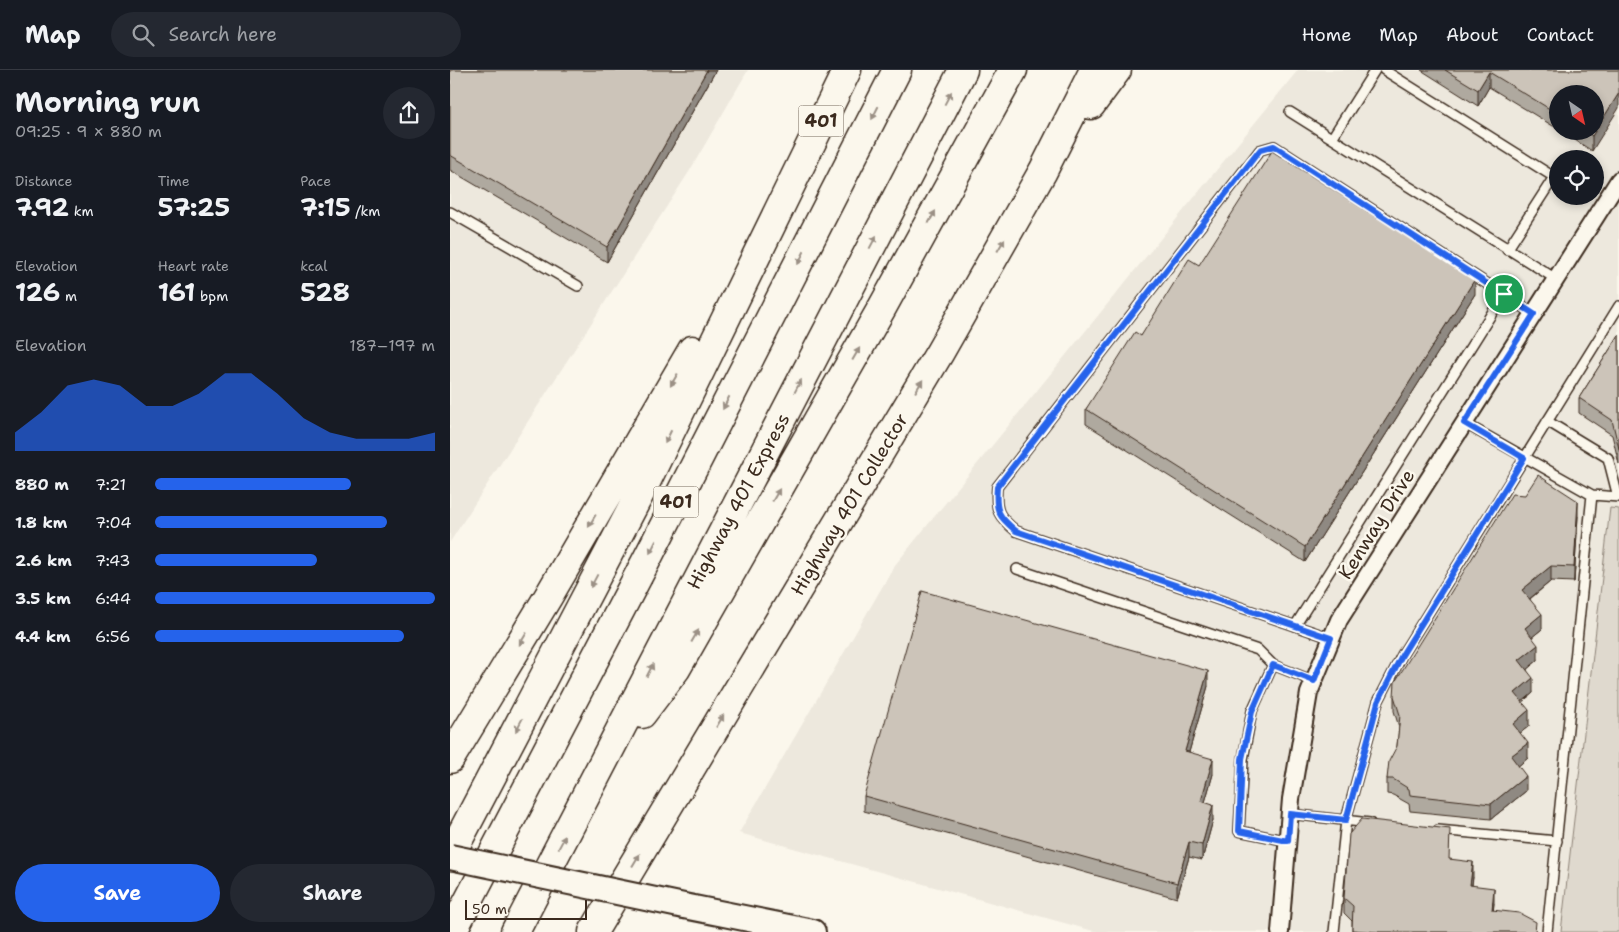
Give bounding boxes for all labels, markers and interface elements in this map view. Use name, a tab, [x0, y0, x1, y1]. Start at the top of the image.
search box	[111, 12, 461, 57]
text: Map	[25, 19, 81, 51]
icon: search	[129, 21, 157, 49]
text: Search here	[169, 22, 277, 47]
text: Home	[1302, 23, 1351, 47]
text: Map	[1379, 23, 1418, 47]
text: About	[1446, 23, 1499, 47]
text: Contact	[1527, 23, 1594, 47]
text: Morning run	[15, 83, 200, 121]
north arrow	[1549, 85, 1604, 140]
map controls	[1549, 85, 1604, 205]
button: share	[383, 87, 435, 139]
one-way arrow	[944, 90, 952, 105]
road number: 401	[798, 106, 844, 136]
one-way arrow	[871, 106, 879, 121]
text: 09:25 · 9 × 880 m	[15, 121, 162, 142]
button: locate	[1549, 150, 1604, 205]
text: Distance	[15, 172, 72, 190]
text: Time	[158, 172, 190, 190]
text: Pace	[300, 172, 331, 190]
text: 7.92	[15, 190, 69, 224]
text: 57:25	[158, 190, 230, 224]
text: 7:15	[300, 190, 351, 224]
text: km	[69, 202, 94, 220]
text: /km	[351, 202, 380, 220]
one-way arrow	[928, 210, 936, 225]
one-way arrow	[869, 234, 877, 249]
one-way arrow	[996, 238, 1005, 252]
one-way arrow	[797, 251, 805, 265]
text: Elevation	[15, 257, 78, 275]
text: Heart rate	[158, 257, 229, 275]
text: kcal	[300, 257, 328, 275]
pin	[1483, 273, 1525, 315]
text: 126	[15, 275, 60, 309]
text: 161	[158, 275, 195, 309]
text: 528	[300, 275, 350, 309]
icon: arrive	[1490, 280, 1518, 308]
text: m	[60, 287, 77, 305]
text: bpm	[195, 287, 228, 305]
text: Elevation	[15, 335, 87, 356]
text: 187–197 m	[349, 335, 435, 356]
one-way arrow	[852, 347, 861, 360]
one-way arrow	[670, 374, 679, 387]
one-way arrow	[794, 379, 802, 393]
one-way arrow	[915, 379, 924, 392]
one-way arrow	[722, 395, 730, 410]
street label: Highway 401 Collector	[785, 408, 914, 600]
street label: Highway 401 Express	[681, 409, 796, 594]
one-way arrow	[664, 430, 672, 444]
street label: Kenway Drive	[1333, 465, 1420, 584]
text: 880 m	[15, 474, 69, 495]
text: 7:21	[95, 474, 126, 495]
road number: 401	[654, 487, 698, 518]
one-way arrow	[771, 488, 780, 502]
text: 1.8 km	[15, 512, 67, 533]
text: 7:04	[95, 512, 131, 533]
one-way arrow	[588, 514, 597, 527]
one-way arrow	[649, 540, 657, 555]
text: 2.6 km	[15, 550, 72, 571]
text: 7:43	[95, 550, 130, 571]
one-way arrow	[590, 574, 598, 589]
text: 3.5 km	[15, 588, 71, 609]
text: 6:44	[95, 588, 131, 609]
text: 4.4 km	[15, 626, 71, 647]
text: 6:56	[95, 626, 130, 647]
one-way arrow	[691, 629, 700, 643]
one-way arrow	[519, 632, 528, 645]
one-way arrow	[646, 663, 654, 677]
one-way arrow	[715, 714, 724, 727]
one-way arrow	[515, 718, 523, 733]
one-way arrow	[558, 835, 566, 850]
one-way arrow	[632, 854, 641, 867]
button: Save	[15, 864, 220, 922]
button: Share	[230, 864, 435, 922]
scale bar	[465, 897, 588, 920]
text: 50 m	[472, 900, 507, 918]

